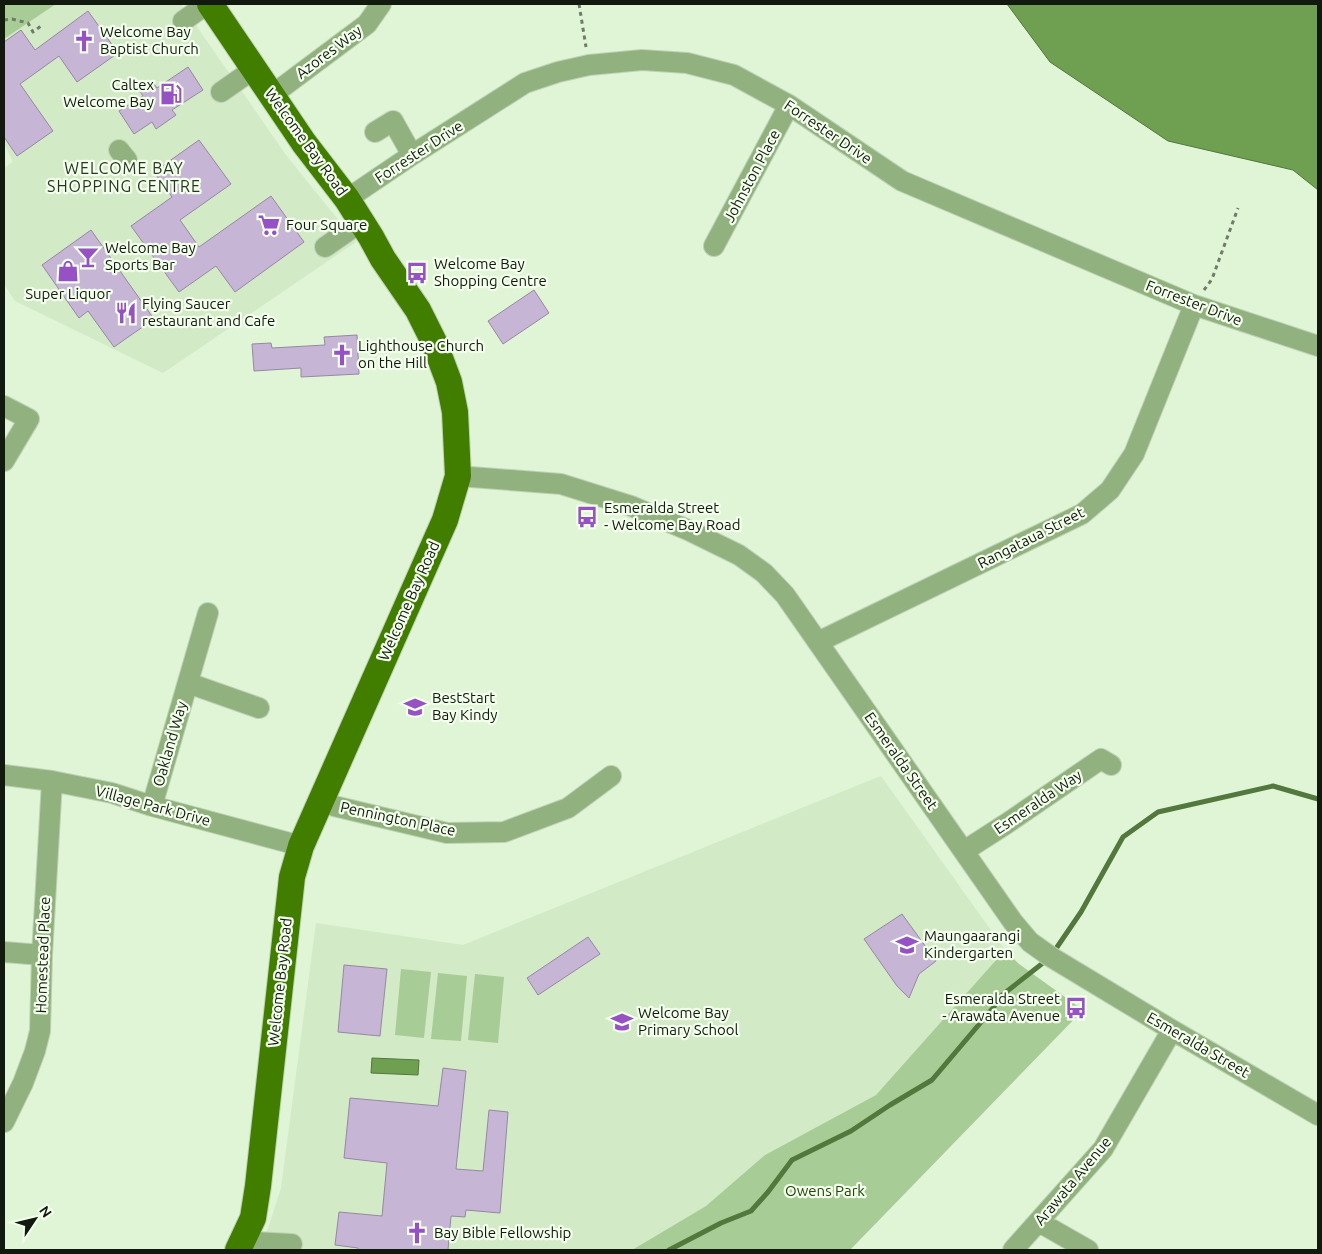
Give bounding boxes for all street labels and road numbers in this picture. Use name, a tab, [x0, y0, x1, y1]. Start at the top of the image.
street label: Azores Way	[292, 21, 365, 82]
street label: Welcome Bay Road	[262, 85, 351, 199]
street label: Forrester Drive	[781, 96, 875, 167]
street label: Forrester Drive	[372, 117, 466, 186]
street label: Johnston Place	[720, 127, 783, 225]
street label: Forrester Drive	[1144, 276, 1245, 329]
street label: Rangataua Street	[975, 503, 1087, 572]
street label: Welcome Bay Road	[375, 539, 442, 663]
street label: Oakland Way	[149, 699, 190, 788]
street label: Esmeralda Street	[861, 709, 941, 813]
street label: Esmeralda Way	[991, 766, 1085, 837]
street label: Village Park Drive	[94, 782, 212, 829]
street label: Pennington Place	[339, 798, 457, 839]
street label: Homestead Place	[32, 896, 53, 1014]
street label: Welcome Bay Road	[264, 917, 295, 1047]
street label: Esmeralda Street	[1144, 1008, 1252, 1081]
street label: Arawata Avenue	[1031, 1133, 1114, 1228]

